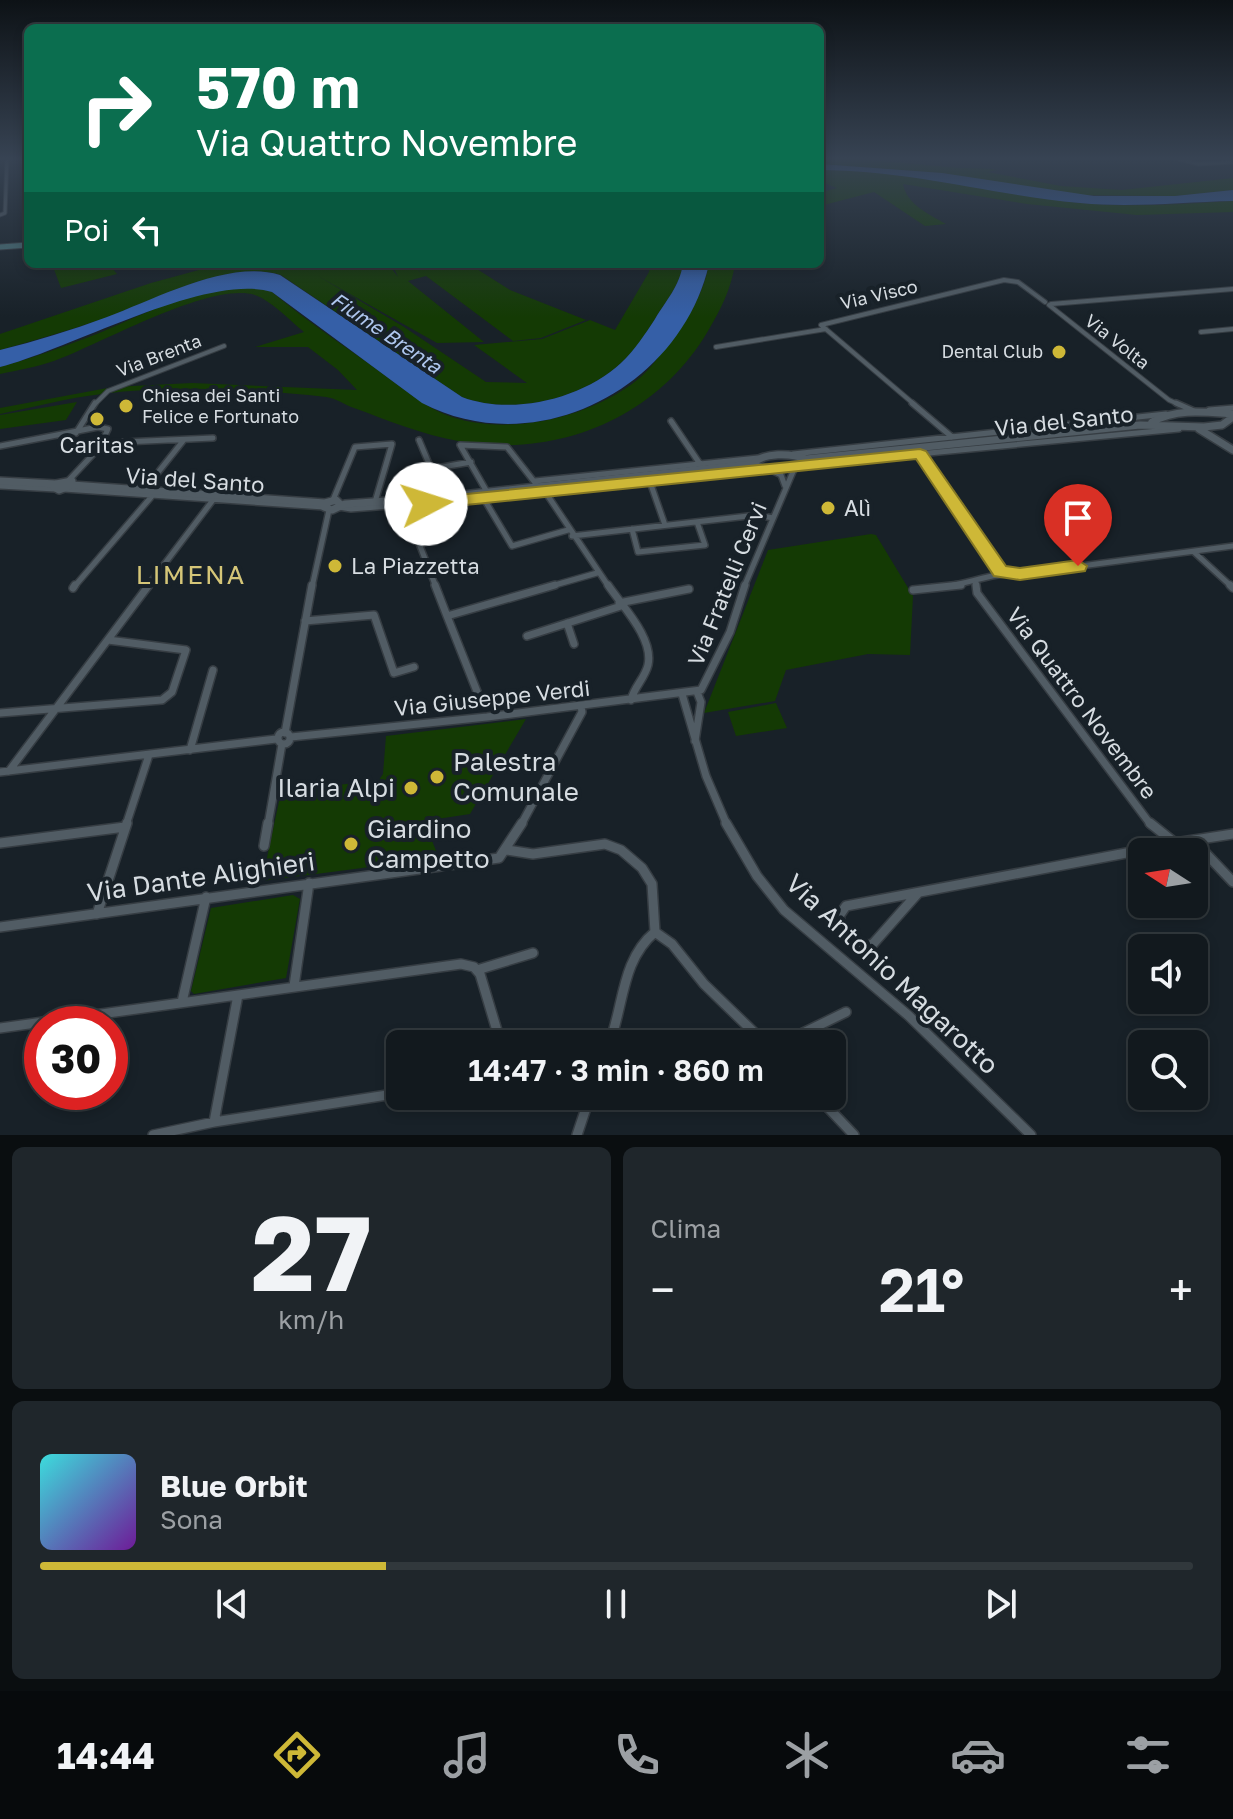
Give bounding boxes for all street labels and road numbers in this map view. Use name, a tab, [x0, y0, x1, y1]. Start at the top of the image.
street label: Via Visco	[838, 274, 920, 314]
street label: Via Volta	[1081, 309, 1154, 373]
street label: Via Brenta	[113, 329, 204, 381]
street label: Via del Santo	[993, 400, 1135, 441]
street label: Via del Santo	[125, 461, 265, 498]
street label: Via Fratelli Cervi	[681, 498, 772, 670]
street label: Via Quattro Novembre	[1001, 602, 1163, 804]
street label: Via Giuseppe Verdi	[393, 674, 591, 721]
street label: Via Dante Alighieri	[85, 845, 317, 908]
street label: Via Antonio Magarotto	[780, 867, 1005, 1080]

